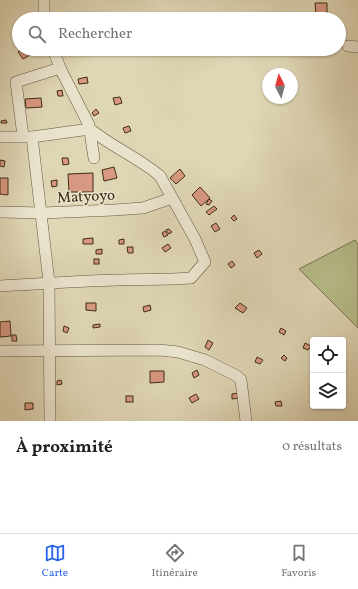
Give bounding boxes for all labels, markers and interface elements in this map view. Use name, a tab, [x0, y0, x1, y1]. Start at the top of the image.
search box	[12, 12, 346, 56]
icon: search	[26, 23, 48, 45]
text: Rechercher	[58, 24, 132, 45]
north arrow	[262, 68, 298, 104]
street label: Matyoyo	[56, 185, 116, 210]
map controls	[310, 337, 346, 409]
button: locate	[310, 337, 346, 373]
button: layers	[310, 373, 346, 409]
text: À proximité	[16, 436, 113, 459]
text: 0 résultats	[282, 438, 342, 456]
tab: Carte	[42, 542, 68, 581]
tab: Itinéraire	[152, 542, 198, 581]
tab: Favoris	[281, 542, 316, 581]

